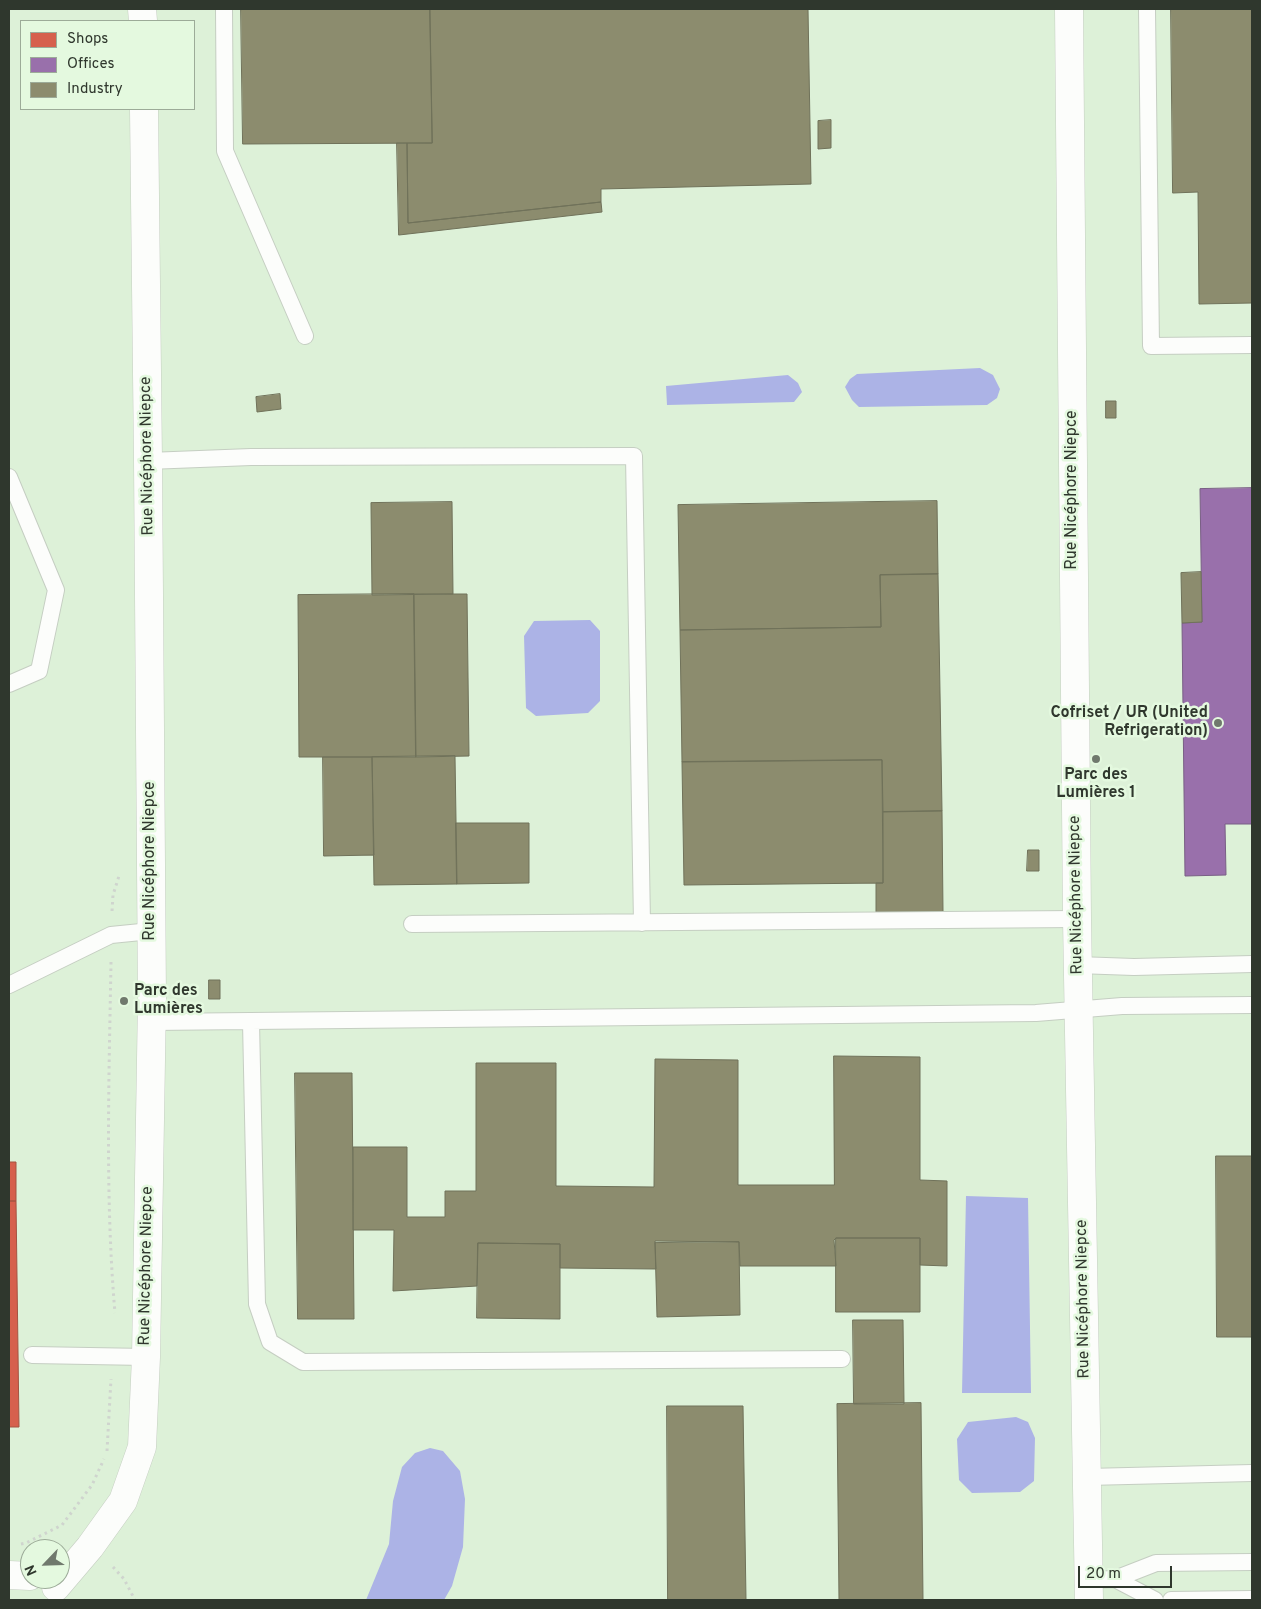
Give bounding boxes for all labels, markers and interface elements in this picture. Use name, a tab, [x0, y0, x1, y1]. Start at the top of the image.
legend	[20, 20, 195, 110]
text: Shops	[67, 30, 108, 49]
text: Offices	[67, 55, 114, 74]
text: Industry	[67, 80, 123, 99]
street label: Rue Nicéphore Niepce	[137, 376, 159, 536]
street label: Rue Nicéphore Niepce	[1063, 410, 1083, 570]
place label: Cofriset / UR (United Refrigeration)	[1050, 704, 1208, 742]
marker: Cofriset / UR (United Refrigeration)	[1212, 717, 1224, 729]
marker: Parc des Lumières 1	[1090, 753, 1102, 765]
place label: Parc des Lumières 1	[1056, 766, 1136, 804]
street label: Rue Nicéphore Niepce	[141, 781, 161, 941]
street label: Rue Nicéphore Niepce	[1066, 815, 1088, 975]
place label: Parc des Lumières	[134, 982, 203, 1020]
marker: Parc des Lumières	[118, 995, 130, 1007]
street label: Rue Nicéphore Niepce	[136, 1186, 158, 1346]
street label: Rue Nicéphore Niepce	[1073, 1219, 1095, 1379]
north arrow	[20, 1539, 70, 1589]
scale bar	[1081, 1556, 1175, 1588]
text: N	[22, 1562, 42, 1578]
text: 20 m	[1086, 1565, 1121, 1584]

